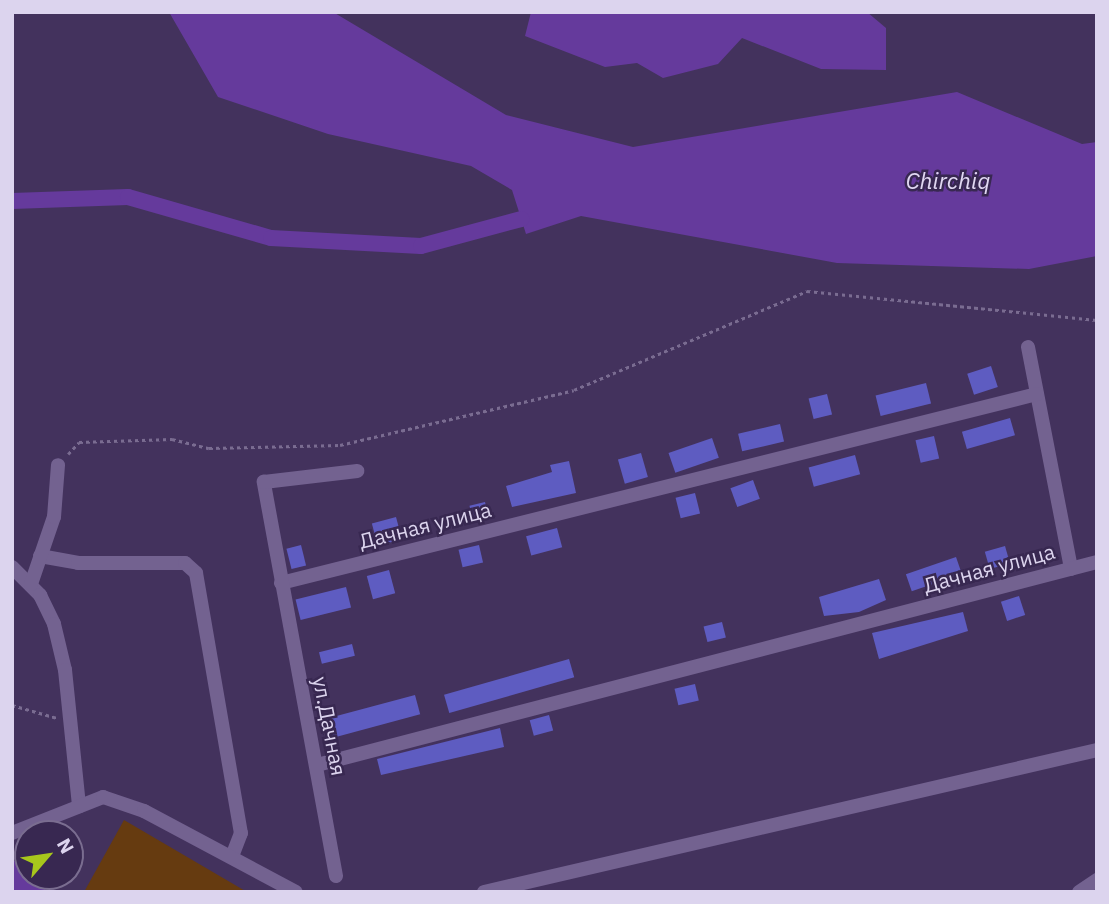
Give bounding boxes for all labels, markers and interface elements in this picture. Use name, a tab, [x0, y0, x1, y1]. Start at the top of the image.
water label: Chirchiq	[906, 166, 990, 194]
street label: Дачная улица	[356, 496, 494, 554]
street label: Дачная улица	[920, 538, 1058, 598]
street label: ул.Дачная	[308, 674, 352, 778]
north arrow	[14, 820, 84, 890]
text: N	[52, 834, 79, 858]

